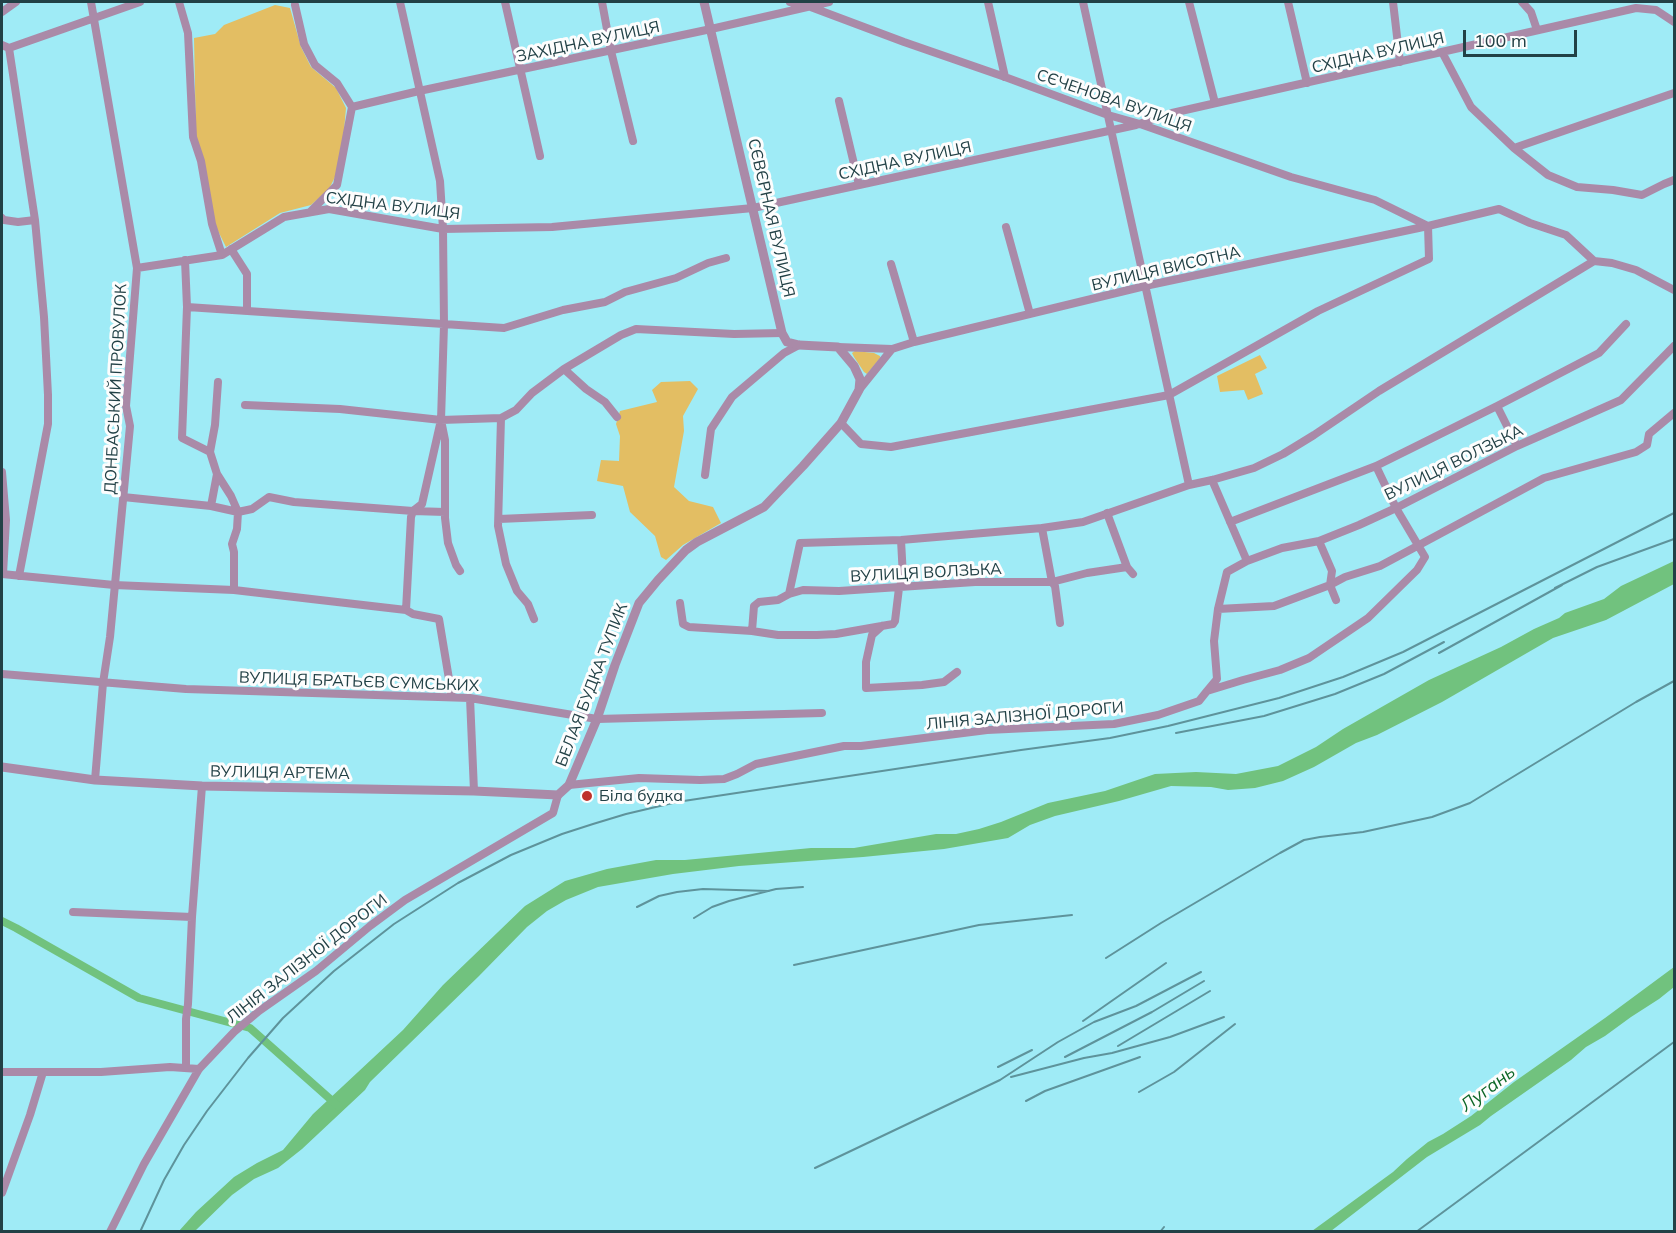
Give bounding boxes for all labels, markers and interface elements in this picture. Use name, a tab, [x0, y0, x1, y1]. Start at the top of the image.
street label: ЗАХІДНА ВУЛИЦЯ	[514, 17, 662, 67]
scale bar	[1466, 18, 1580, 56]
street label: СХІДНА ВУЛИЦЯ	[1310, 28, 1446, 78]
text: 100 m	[1474, 29, 1527, 52]
street label: СЄЧЕНОВА ВУЛИЦЯ	[1034, 65, 1194, 137]
street label: СЄВЄРНАЯ ВУЛИЦЯ	[743, 137, 799, 299]
street label: СХІДНА ВУЛИЦЯ	[837, 138, 973, 184]
street label: СХІДНА ВУЛИЦЯ	[325, 188, 461, 224]
street label: ВУЛИЦЯ ВИСОТНА	[1090, 243, 1242, 295]
street label: ДОНБАСЬКИЙ ПРОВУЛОК	[101, 283, 131, 495]
street label: ВУЛИЦЯ ВОЛЗЬКА	[1382, 421, 1526, 505]
street label: ВУЛИЦЯ ВОЛЗЬКА	[850, 559, 1002, 587]
street label: БЕЛАЯ БУДКА ТУПИК	[552, 600, 632, 770]
street label: ВУЛИЦЯ БРАТЬЄВ СУМСЬКИХ	[239, 668, 479, 696]
street label: ЛІНІЯ ЗАЛІЗНОЇ ДОРОГИ	[925, 698, 1125, 734]
street label: ВУЛИЦЯ АРТЕМА	[210, 762, 350, 784]
place label: Біла будка	[599, 786, 683, 806]
marker: Біла будка	[580, 789, 594, 803]
street label: ЛІНІЯ ЗАЛІЗНОЇ ДОРОГИ	[223, 890, 391, 1028]
water label: Лугань	[1456, 1061, 1520, 1117]

